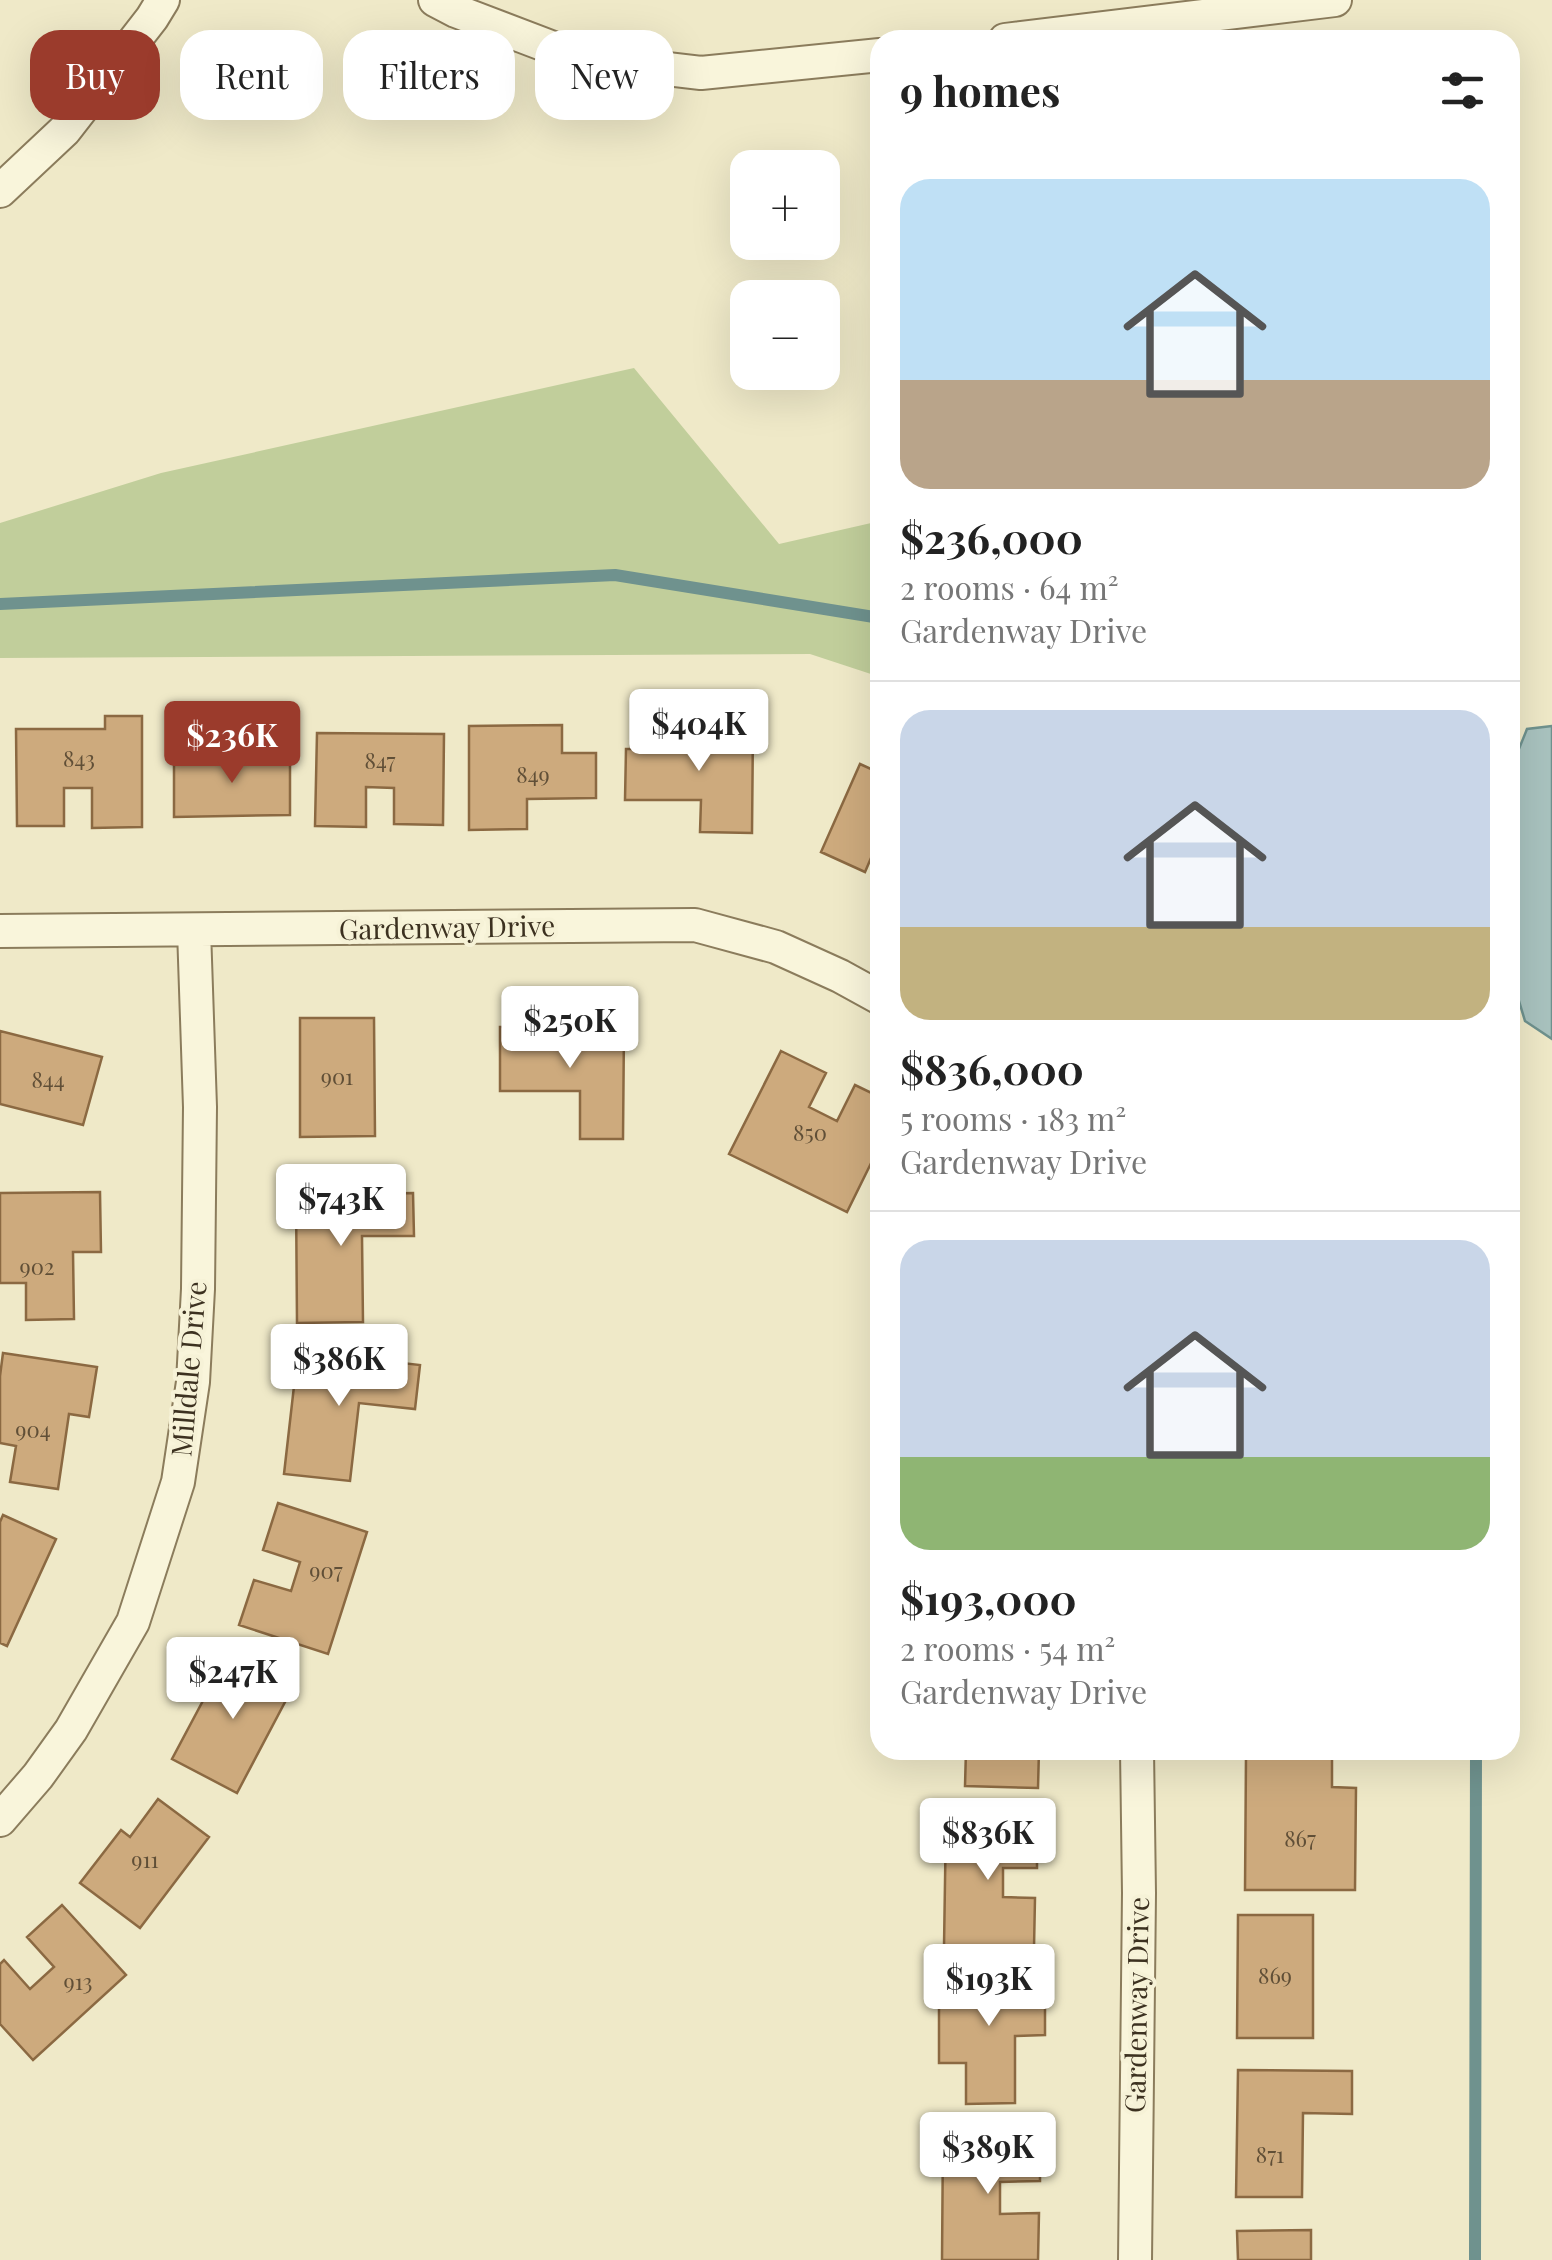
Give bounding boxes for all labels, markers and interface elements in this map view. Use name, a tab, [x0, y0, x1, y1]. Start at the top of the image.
chip: Buy	[30, 30, 160, 120]
chip: Rent	[180, 30, 323, 120]
chip: Filters	[343, 30, 515, 120]
chip: New	[535, 30, 674, 120]
text: 9 homes	[900, 62, 1060, 118]
icon: filters	[1435, 63, 1490, 118]
map controls	[730, 150, 840, 390]
button: +	[730, 150, 840, 260]
icon: home	[1105, 244, 1285, 424]
button: −	[730, 280, 840, 390]
text: $236,000	[900, 509, 1083, 565]
text: 2 rooms · 64 m²	[900, 565, 1119, 608]
text: Gardenway Drive	[900, 608, 1147, 651]
pin: $404K	[629, 689, 769, 774]
text: $404K	[651, 700, 747, 743]
pin: $236K	[162, 701, 302, 786]
text: $236K	[186, 712, 278, 755]
house number: 843	[63, 743, 95, 773]
house number: 847	[365, 745, 396, 775]
house number: 849	[516, 759, 550, 789]
icon: home	[1105, 775, 1285, 955]
street label: Gardenway Drive	[338, 906, 555, 947]
pin: $250K	[500, 986, 640, 1071]
text: $250K	[523, 997, 617, 1040]
text: $836,000	[900, 1040, 1084, 1096]
house number: 901	[321, 1061, 353, 1091]
house number: 844	[31, 1064, 65, 1094]
text: 5 rooms · 183 m²	[900, 1096, 1126, 1139]
house number: 850	[793, 1117, 827, 1147]
text: Gardenway Drive	[900, 1139, 1147, 1182]
pin: $743K	[271, 1164, 411, 1249]
text: $743K	[298, 1175, 384, 1218]
house number: 902	[20, 1251, 54, 1281]
street label: Milldale Drive	[161, 1280, 214, 1458]
icon: home	[1105, 1305, 1285, 1485]
pin: $386K	[269, 1324, 409, 1409]
text: $386K	[293, 1335, 385, 1378]
house number: 904	[15, 1414, 51, 1444]
house number: 907	[309, 1555, 343, 1585]
text: $193,000	[900, 1570, 1077, 1626]
text: 2 rooms · 54 m²	[900, 1626, 1115, 1669]
pin: $247K	[163, 1637, 303, 1722]
text: $247K	[188, 1648, 278, 1691]
text: Gardenway Drive	[900, 1669, 1147, 1712]
pin: $836K	[918, 1798, 1058, 1883]
text: $836K	[942, 1809, 1034, 1852]
house number: 867	[1284, 1823, 1316, 1853]
house number: 911	[131, 1844, 159, 1874]
street label: Gardenway Drive	[1115, 1896, 1156, 2113]
pin: $193K	[919, 1944, 1059, 2029]
text: $193K	[946, 1955, 1032, 1998]
house number: 869	[1258, 1960, 1292, 1990]
house number: 913	[64, 1966, 92, 1996]
pin: $389K	[918, 2112, 1058, 2197]
text: $389K	[942, 2123, 1034, 2166]
house number: 871	[1256, 2139, 1284, 2169]

